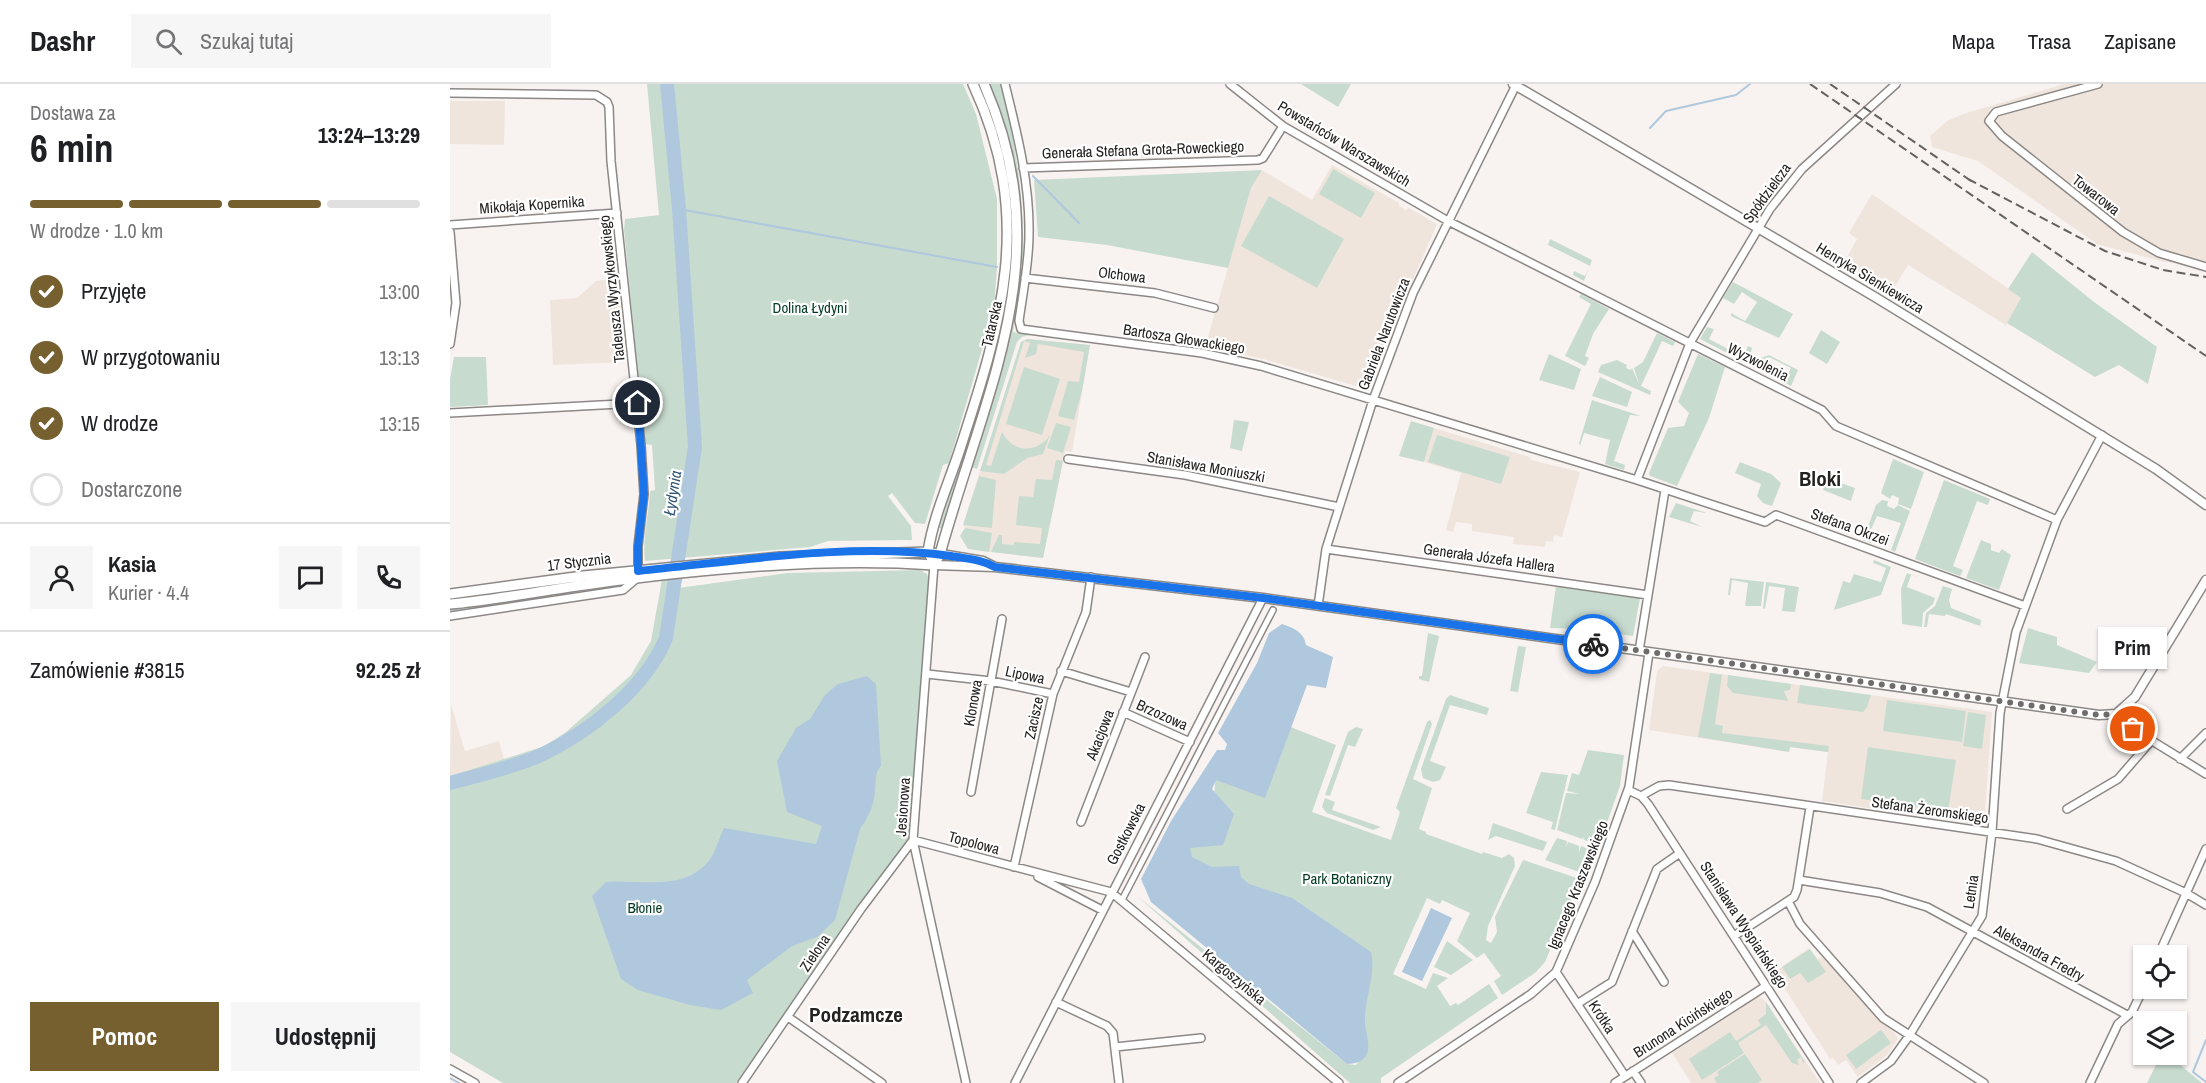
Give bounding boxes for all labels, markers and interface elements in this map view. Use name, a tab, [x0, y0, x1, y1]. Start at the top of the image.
search box	[131, 14, 551, 68]
text: Dashr	[30, 22, 95, 60]
icon: search	[152, 25, 185, 58]
text: Szukaj tutaj	[200, 26, 293, 56]
text: Mapa	[1952, 27, 1995, 56]
text: Trasa	[2028, 27, 2071, 56]
text: Zapisane	[2104, 27, 2176, 56]
street label: Powstańców Warszawskich	[1274, 96, 1415, 192]
text: Dostawa za	[30, 99, 116, 126]
text: 13:24–13:29	[318, 120, 420, 150]
text: 6 min	[30, 122, 114, 174]
street label: Generała Stefana Grota-Roweckiego	[1041, 135, 1245, 164]
street label: Spółdzielcza	[1738, 158, 1796, 227]
street label: Towarowa	[2068, 169, 2125, 220]
street label: Mikołaja Kopernika	[479, 190, 585, 219]
street label: Tadeusza Wyrzykowskiego	[593, 214, 630, 364]
text: W drodze · 1.0 km	[30, 217, 163, 244]
street label: Henryka Sienkiewicza	[1812, 237, 1928, 318]
street label: Olchowa	[1097, 261, 1147, 288]
street label: Gabriela Narutowicza	[1352, 274, 1415, 393]
icon: check	[30, 275, 63, 308]
text: Przyjęte	[81, 276, 146, 306]
text: 13:00	[379, 278, 420, 305]
park label: Dolina Łydyni	[773, 297, 847, 318]
street label: Tatarska	[976, 299, 1007, 349]
street label: Bartosza Głowackiego	[1122, 319, 1247, 359]
street label: Wyzwolenia	[1724, 337, 1793, 386]
icon: check	[30, 341, 63, 374]
text: W przygotowaniu	[81, 342, 220, 372]
text: 13:13	[379, 344, 420, 371]
pin	[612, 377, 663, 428]
icon: home	[621, 386, 654, 419]
icon: check	[30, 407, 63, 440]
text: W drodze	[81, 408, 158, 438]
text: 13:15	[379, 410, 420, 437]
street label: Stanisława Moniuszki	[1145, 446, 1267, 487]
district label: Bloki	[1799, 464, 1841, 493]
water label: Łydynia	[657, 469, 686, 518]
text: Dostarczone	[81, 474, 182, 504]
street label: Stefana Okrzei	[1808, 503, 1892, 550]
street label: Generała Józefa Hallera	[1422, 538, 1556, 577]
button: person	[30, 546, 93, 609]
button: chat	[279, 546, 342, 609]
button: phone	[357, 546, 420, 609]
street label: 17 Stycznia	[546, 547, 612, 576]
text: Kasia	[108, 549, 156, 579]
text: Kurier · 4.4	[108, 579, 189, 606]
courier	[1563, 614, 1623, 674]
callout: Prim	[2098, 627, 2168, 669]
icon: bike	[1577, 628, 1610, 661]
text: Prim	[2114, 634, 2151, 661]
text: Zamówienie #3815	[30, 655, 184, 685]
text: 92.25 zł	[356, 655, 420, 685]
street label: Lipowa	[1004, 660, 1047, 689]
street label: Klonowa	[958, 678, 987, 728]
street label: Brzozowa	[1133, 694, 1191, 735]
street label: Zacisze	[1019, 695, 1048, 741]
pin	[2107, 703, 2158, 754]
street label: Akacjowa	[1080, 706, 1119, 764]
icon: bag	[2116, 712, 2149, 745]
street label: Jesionowa	[890, 777, 915, 837]
street label: Stefana Żeromskiego	[1870, 791, 1990, 828]
street label: Gostkowska	[1101, 799, 1150, 868]
street label: Ignacego Kraszewskiego	[1542, 817, 1613, 952]
street label: Topolowa	[946, 826, 1002, 859]
street label: Stanisława Wyspiańskiego	[1695, 857, 1793, 992]
park label: Park Botaniczny	[1302, 868, 1393, 889]
street label: Letnia	[1958, 873, 1983, 910]
park label: Błonie	[628, 897, 663, 918]
street label: Aleksandra Fredry	[1989, 919, 2089, 987]
street label: Zielona	[794, 930, 835, 976]
street label: Kargoszyńska	[1198, 944, 1271, 1010]
map controls	[2133, 945, 2187, 1065]
button: locate	[2133, 945, 2187, 999]
street label: Brunona Kicińskiego	[1629, 983, 1736, 1062]
street label: Krótka	[1584, 996, 1621, 1037]
district label: Podzamcze	[809, 1000, 903, 1029]
button: Pomoc	[30, 1002, 219, 1071]
button: Udostępnij	[231, 1002, 420, 1071]
button: layers	[2133, 1011, 2187, 1065]

